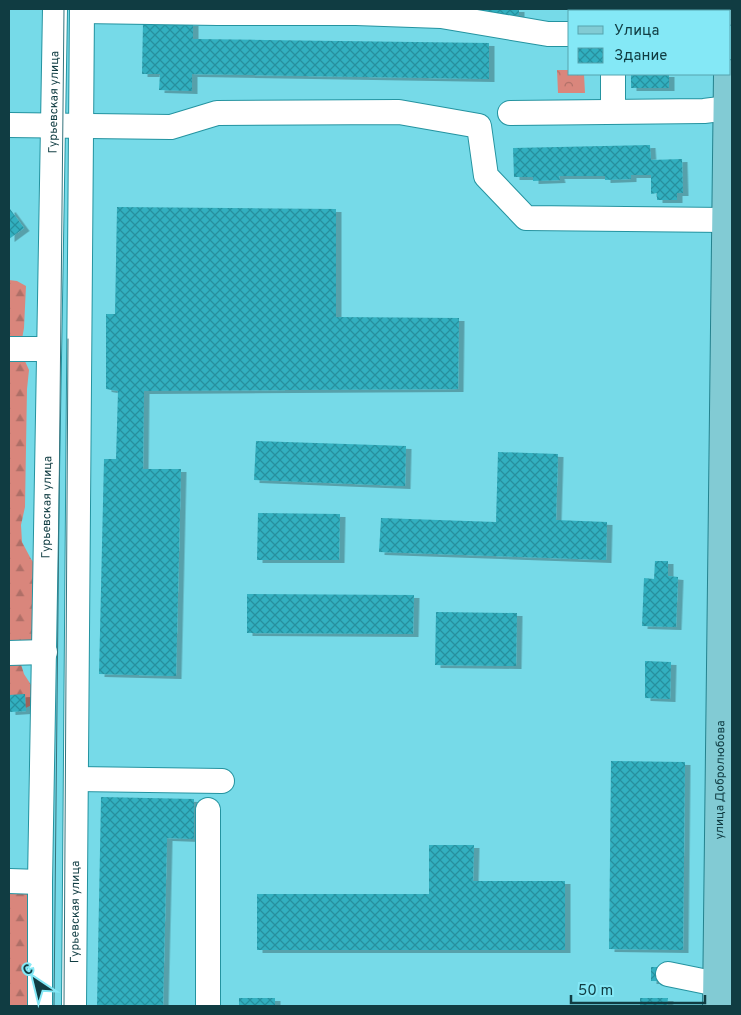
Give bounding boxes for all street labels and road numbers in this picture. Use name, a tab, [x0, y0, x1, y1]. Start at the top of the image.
street label: Гурьевская улица	[46, 51, 63, 154]
street label: Гурьевская улица	[39, 456, 56, 559]
street label: улица Добролюбова	[712, 720, 729, 840]
street label: Гурьевская улица	[67, 861, 84, 963]

